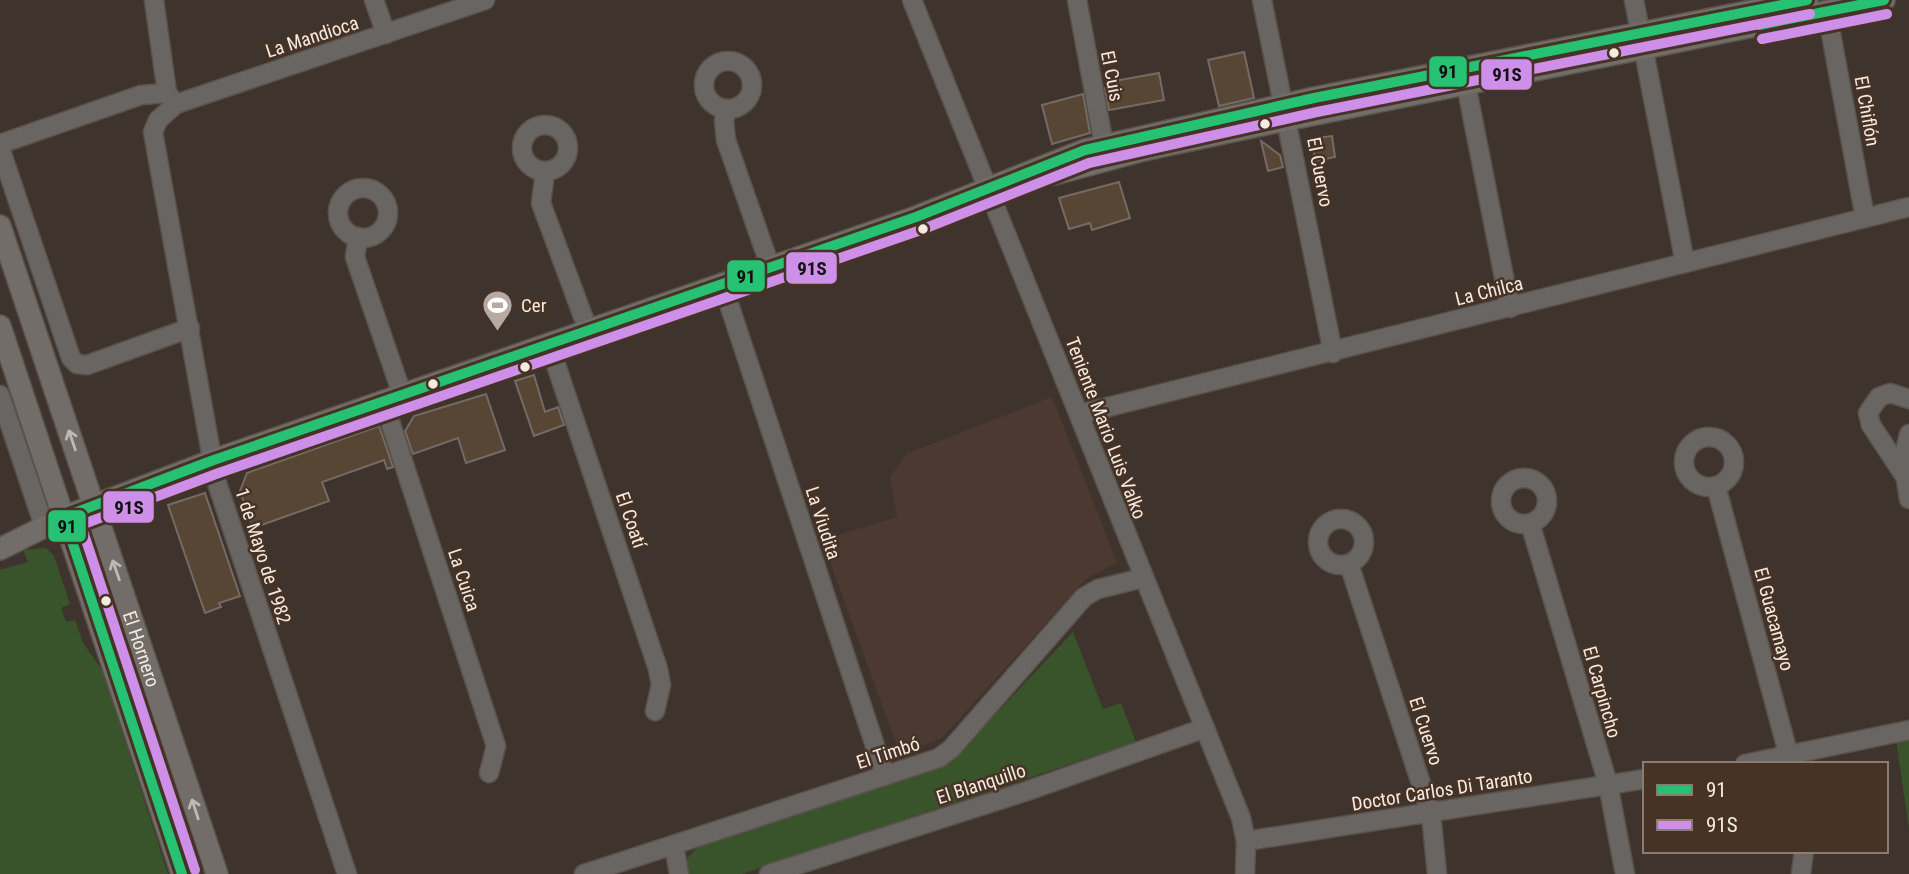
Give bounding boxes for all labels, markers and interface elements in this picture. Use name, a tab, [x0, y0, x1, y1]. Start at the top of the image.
street label: La Mandioca	[263, 11, 361, 63]
unlabelled marker	[1607, 46, 1621, 60]
street label: El Cuis	[1096, 49, 1128, 103]
line badge: 91	[1428, 55, 1468, 88]
line badge: 91S	[1480, 58, 1533, 91]
text: 91	[1438, 60, 1458, 83]
text: 91S	[1492, 63, 1522, 86]
street label: El Chiflón	[1850, 74, 1884, 148]
unlabelled marker	[1258, 117, 1272, 131]
street label: El Cuervo	[1302, 135, 1338, 209]
unlabelled marker	[916, 222, 930, 236]
line badge: 91S	[785, 251, 838, 285]
text: 91S	[797, 257, 827, 280]
line badge: 91	[726, 259, 766, 293]
text: 91	[736, 265, 756, 288]
street label: La Chilca	[1453, 271, 1525, 311]
sports icon: Cer	[481, 288, 515, 332]
place label: Cer	[521, 294, 547, 317]
street label: Teniente Mario Luis Valko	[1061, 334, 1151, 522]
unlabelled marker	[518, 360, 532, 374]
unlabelled marker	[426, 377, 440, 391]
one-way arrow	[65, 429, 78, 451]
street label: La Viudita	[800, 484, 846, 562]
street label: 1 de Mayo de 1982	[230, 485, 296, 627]
street label: El Coatí	[611, 489, 652, 552]
line badge: 91S	[102, 490, 155, 524]
text: 91S	[114, 496, 144, 519]
line badge: 91	[47, 509, 87, 543]
text: 91	[57, 515, 77, 538]
street label: La Cuica	[443, 546, 485, 614]
one-way arrow	[109, 559, 122, 581]
street label: El Guacamayo	[1749, 565, 1799, 673]
unlabelled marker	[99, 594, 113, 608]
street label: El Hornero	[118, 608, 165, 690]
street label: El Carpincho	[1578, 644, 1626, 740]
street label: El Cuervo	[1404, 694, 1448, 768]
street label: El Timbó	[853, 732, 923, 774]
street label: El Blanquillo	[933, 759, 1029, 809]
legend	[1643, 762, 1888, 853]
street label: Doctor Carlos Di Taranto	[1350, 764, 1534, 816]
text: 91	[1706, 778, 1727, 802]
one-way arrow	[188, 799, 200, 821]
text: 91S	[1706, 813, 1738, 837]

